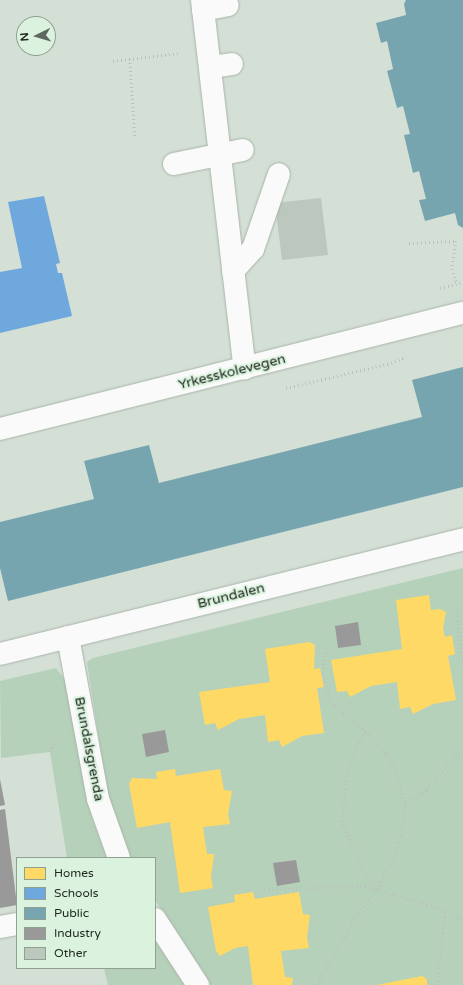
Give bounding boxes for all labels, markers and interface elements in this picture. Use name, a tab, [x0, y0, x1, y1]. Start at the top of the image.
north arrow	[16, 16, 56, 56]
text: N	[18, 32, 31, 42]
street label: Yrkesskolevegen	[177, 351, 287, 393]
street label: Brundalen	[196, 580, 266, 612]
street label: Brundalsgrenda	[71, 695, 107, 803]
legend	[16, 857, 156, 969]
text: Homes	[54, 866, 94, 880]
text: Schools	[54, 886, 98, 900]
text: Public	[54, 906, 89, 920]
text: Industry	[54, 926, 101, 940]
text: Other	[54, 946, 87, 960]

